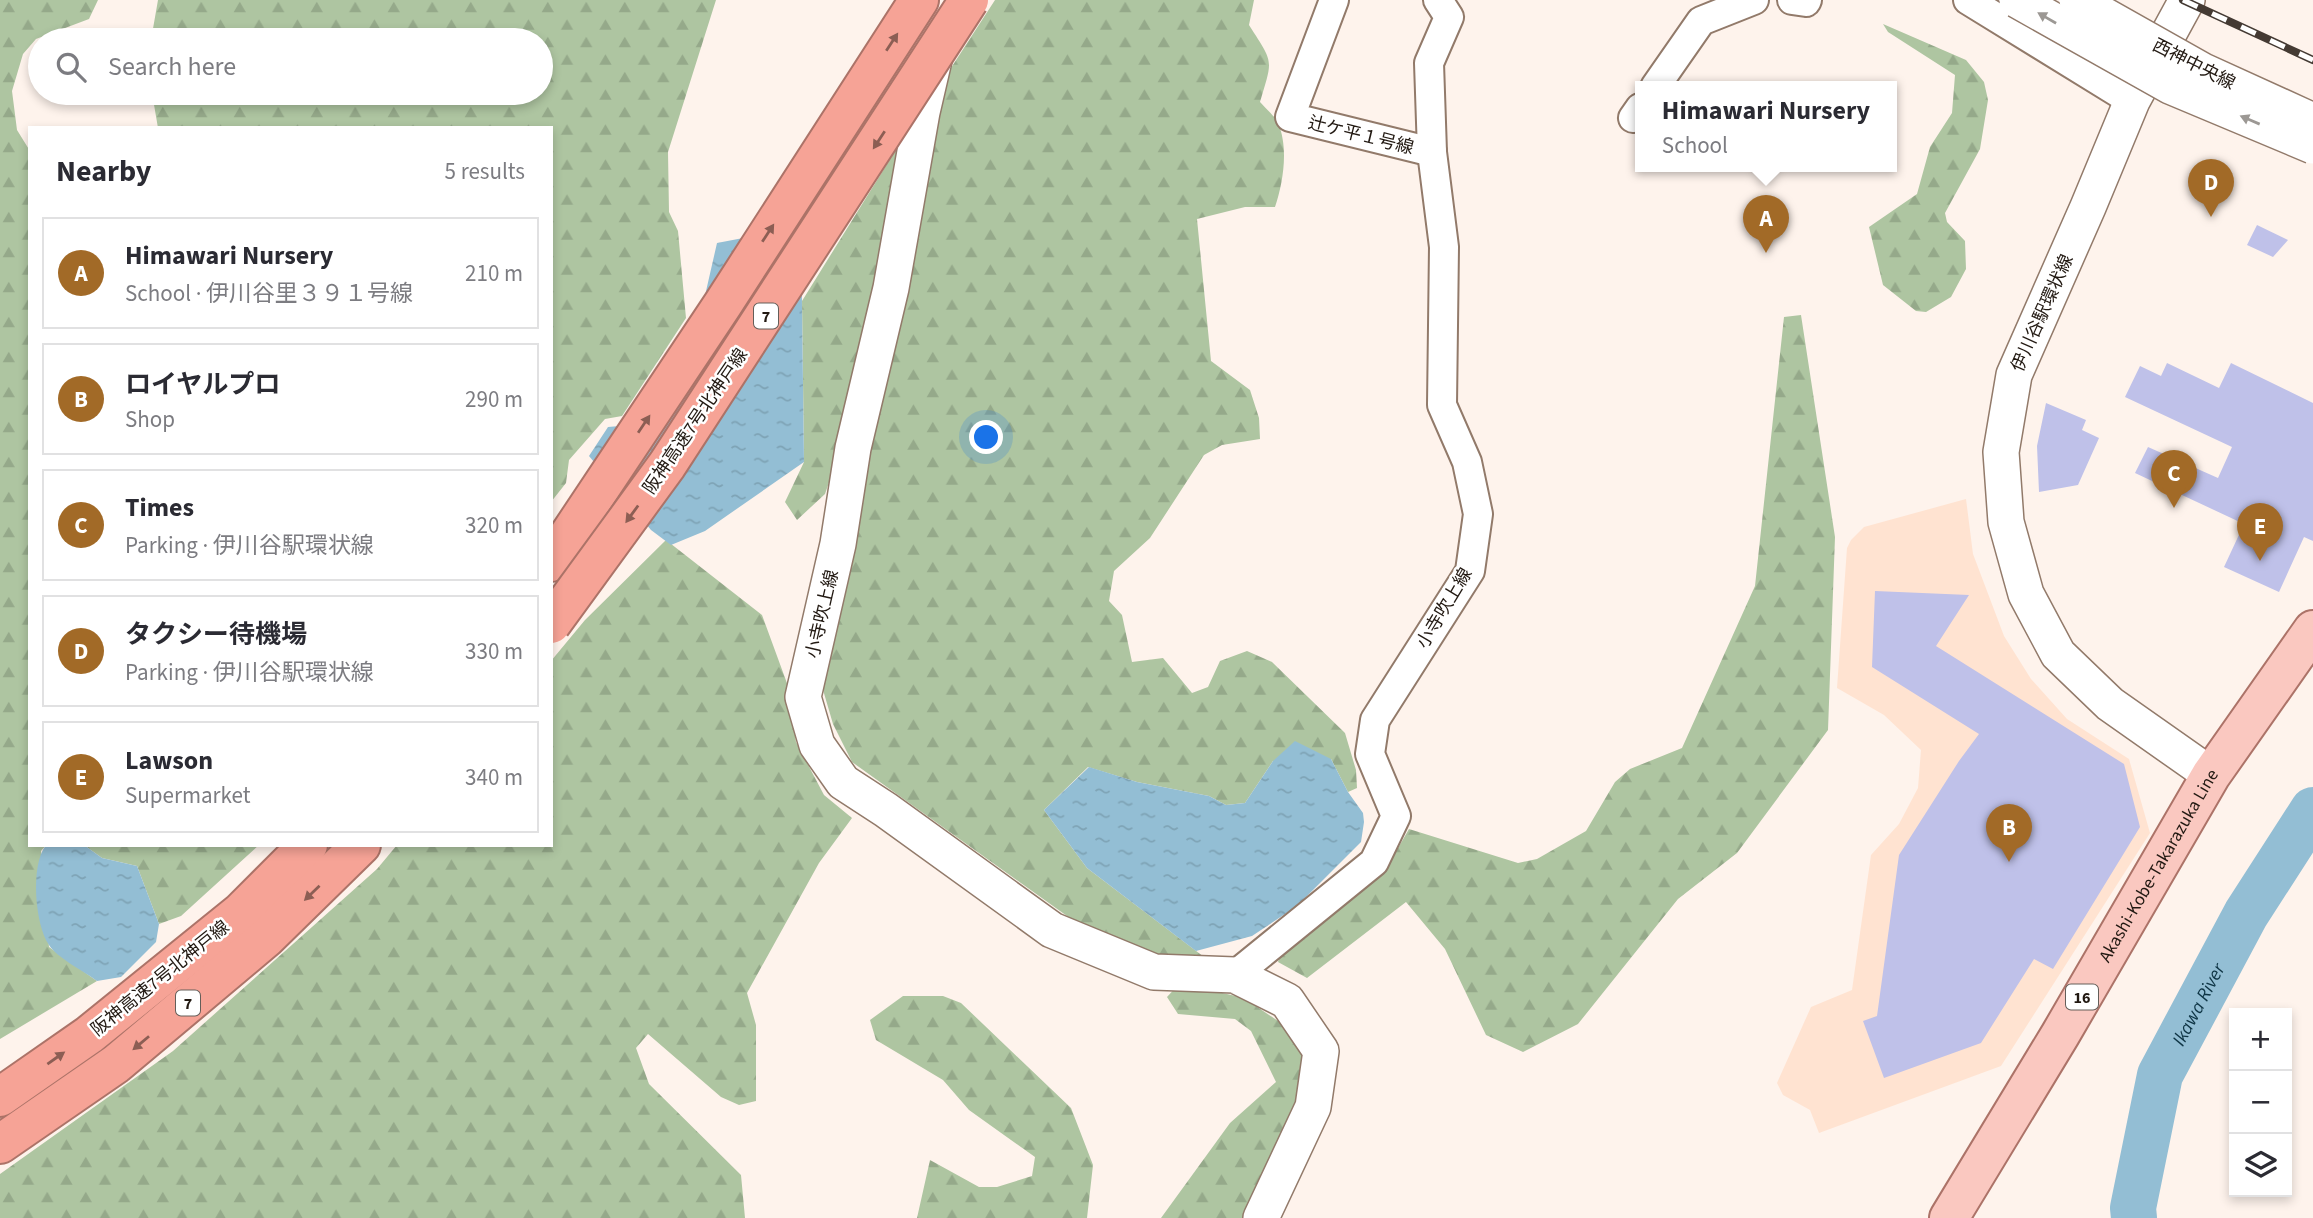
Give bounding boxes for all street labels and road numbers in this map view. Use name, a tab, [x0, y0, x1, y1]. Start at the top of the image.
street label: 西神中央線	[2148, 33, 2240, 96]
street label: 辻ケ平１号線	[1305, 110, 1416, 161]
street label: 伊川谷駅環状線	[2005, 251, 2080, 376]
road number: 7	[754, 304, 778, 328]
street label: 阪神高速7号北神戸線	[637, 343, 754, 499]
street label: 小寺吹上線	[1411, 563, 1478, 653]
street label: 小寺吹上線	[800, 567, 845, 661]
street label: Akashi-Kobe-Takarazuka Line	[2093, 764, 2225, 967]
street label: 阪神高速7号北神戸線	[87, 916, 233, 1040]
road number: 16	[2066, 984, 2098, 1009]
road number: 7	[176, 990, 200, 1015]

